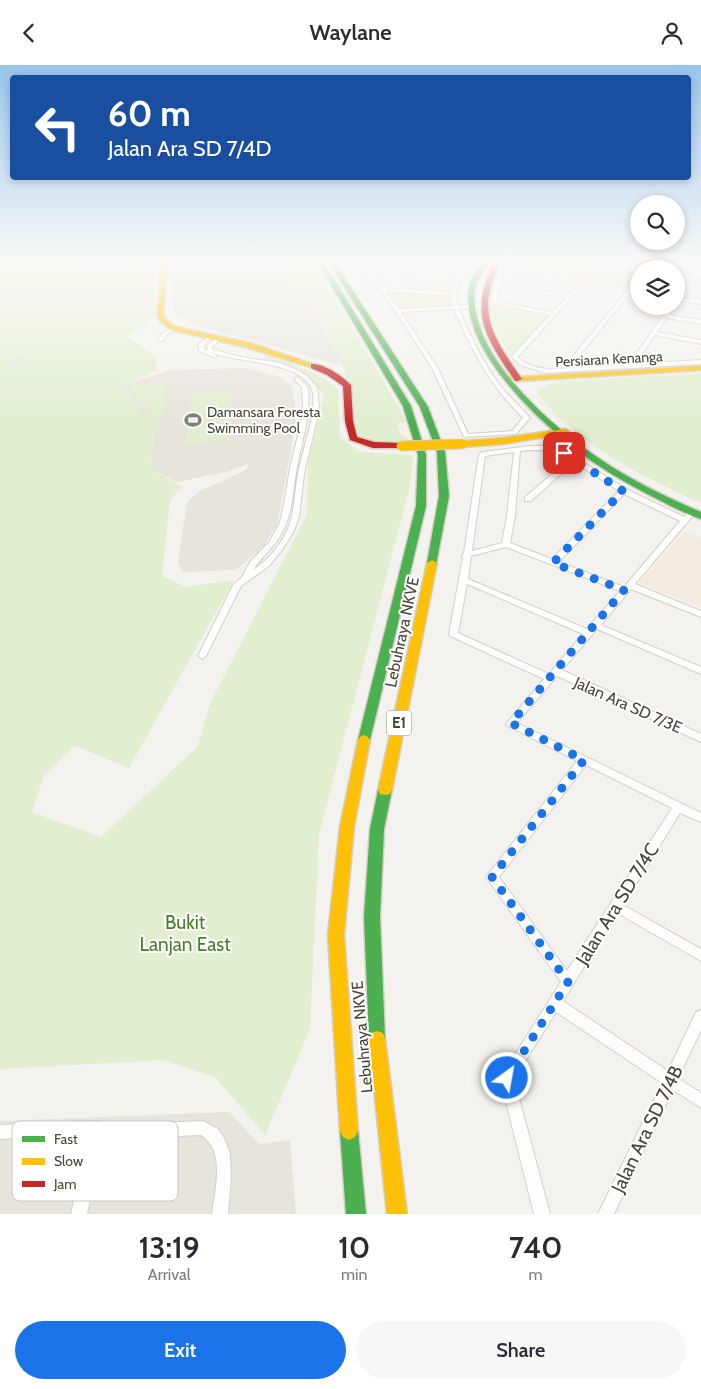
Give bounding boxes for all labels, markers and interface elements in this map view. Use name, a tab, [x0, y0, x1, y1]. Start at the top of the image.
icon: back	[15, 19, 43, 47]
text: Waylane	[309, 19, 392, 46]
icon: person	[658, 19, 686, 47]
text: 60 m	[108, 92, 191, 135]
icon: left	[25, 95, 90, 160]
text: Jalan Ara SD 7/4D	[108, 135, 271, 162]
map controls	[630, 195, 685, 315]
button: search	[630, 195, 685, 250]
button: layers	[630, 260, 685, 315]
street label: Persiaran Kenanga	[555, 347, 663, 371]
place label: Damansara Foresta Swimming Pool	[207, 403, 321, 437]
sports icon: Damansara Foresta Swimming Pool	[183, 410, 203, 430]
pin	[543, 432, 585, 474]
icon: arrive	[550, 439, 578, 467]
street label: Lebuhraya NKVE	[381, 575, 423, 689]
street label: Jalan Ara SD 7/3E	[570, 672, 685, 737]
road number: E1	[386, 711, 412, 735]
street label: Jalan Ara SD 7/4C	[570, 839, 664, 970]
park label: Bukit Lanjan East	[139, 911, 231, 956]
street label: Lebuhraya NKVE	[348, 980, 376, 1094]
position arrow	[480, 1051, 532, 1103]
street label: Jalan Ara SD 7/4B	[606, 1062, 688, 1197]
legend	[12, 1121, 178, 1201]
text: Fast	[54, 1130, 78, 1148]
text: Slow	[54, 1152, 83, 1170]
text: Jam	[53, 1175, 76, 1193]
text: 13:19	[139, 1229, 200, 1266]
text: 10	[338, 1229, 370, 1266]
text: 740	[509, 1229, 562, 1266]
text: Arrival	[148, 1265, 190, 1284]
text: min	[341, 1265, 367, 1284]
text: m	[528, 1265, 543, 1284]
button: Exit	[15, 1321, 346, 1379]
button: Share	[356, 1321, 686, 1379]

